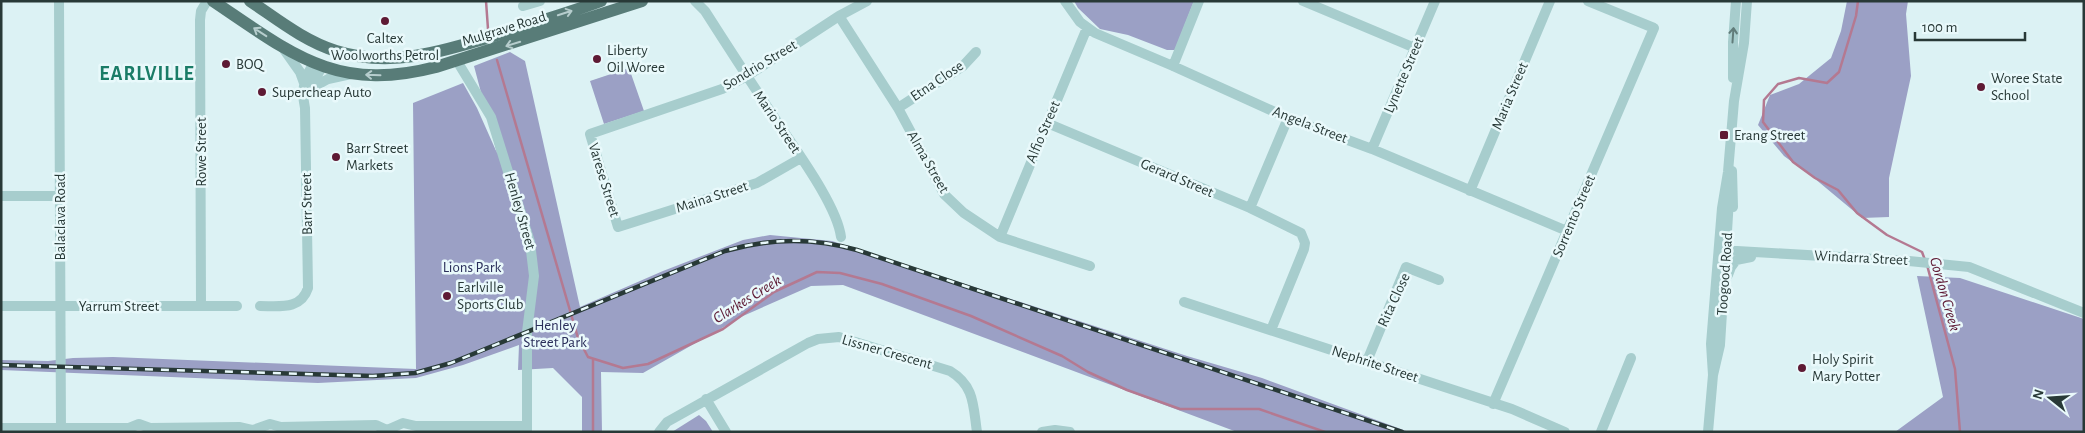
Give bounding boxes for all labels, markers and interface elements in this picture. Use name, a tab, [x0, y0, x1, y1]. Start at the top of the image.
one-way arrow	[556, 8, 572, 18]
street label: Mulgrave Road	[460, 9, 548, 49]
scale bar	[1915, 10, 2025, 42]
marker: Caltex Woolworths Petrol	[379, 15, 391, 27]
text: 100 m	[1922, 20, 1957, 35]
one-way arrow	[253, 27, 267, 37]
one-way arrow	[1729, 27, 1738, 43]
place label: Caltex Woolworths Petrol	[331, 31, 439, 63]
street label: Lynette Street	[1381, 35, 1427, 115]
street label: Sondrio Street	[721, 37, 800, 93]
one-way arrow	[505, 39, 521, 49]
place label: Liberty Oil Woree	[607, 43, 665, 75]
marker: Liberty Oil Woree	[591, 53, 603, 65]
place label: BOQ	[236, 57, 265, 72]
marker: BOQ	[220, 58, 232, 70]
street label: Etna Close	[908, 58, 966, 104]
street label: Maria Street	[1489, 60, 1531, 132]
district label: EARLVILLE	[99, 64, 195, 84]
one-way arrow	[365, 71, 381, 80]
place label: Woree State School	[1991, 71, 2062, 103]
marker: Woree State School	[1975, 81, 1987, 93]
place label: Supercheap Auto	[272, 85, 372, 100]
marker: Supercheap Auto	[256, 86, 268, 98]
street label: Mario Street	[751, 88, 803, 156]
street label: Alfio Street	[1023, 99, 1063, 165]
street label: Angela Street	[1270, 104, 1350, 146]
street label: Rowe Street	[194, 117, 209, 187]
street label: Alma Street	[904, 128, 952, 196]
place label: Erang Street	[1734, 128, 1806, 143]
marker: Erang Street	[1718, 129, 1730, 141]
place label: Barr Street Markets	[346, 141, 409, 173]
street label: Varese Street	[586, 141, 622, 219]
marker: Barr Street Markets	[330, 151, 342, 163]
street label: Gerard Street	[1138, 156, 1216, 200]
street label: Henley Street	[502, 171, 538, 251]
street label: Sorrento Street	[1550, 172, 1598, 259]
street label: Balaclava Road	[53, 173, 68, 261]
street label: Barr Street	[299, 173, 315, 235]
street label: Maina Street	[674, 178, 750, 216]
street label: Toogood Road	[1715, 232, 1735, 316]
street label: Windarra Street	[1814, 248, 1908, 268]
water label: Gordon Creek	[1927, 255, 1963, 333]
park label: Lions Park	[443, 260, 502, 275]
street label: Rita Close	[1375, 271, 1413, 329]
water label: Clarkes Creek	[710, 272, 784, 326]
place label: Earlville Sports Club	[457, 280, 524, 312]
marker: Earlville Sports Club	[441, 290, 453, 302]
street label: Yarrum Street	[79, 299, 160, 314]
park label: Henley Street Park	[523, 318, 587, 350]
street label: Lissner Crescent	[840, 332, 934, 372]
street label: Nephrite Street	[1330, 343, 1420, 385]
place label: Holy Spirit Mary Potter	[1812, 352, 1880, 384]
marker: Holy Spirit Mary Potter	[1796, 362, 1808, 374]
north arrow	[2025, 373, 2075, 423]
text: N	[2030, 388, 2047, 401]

